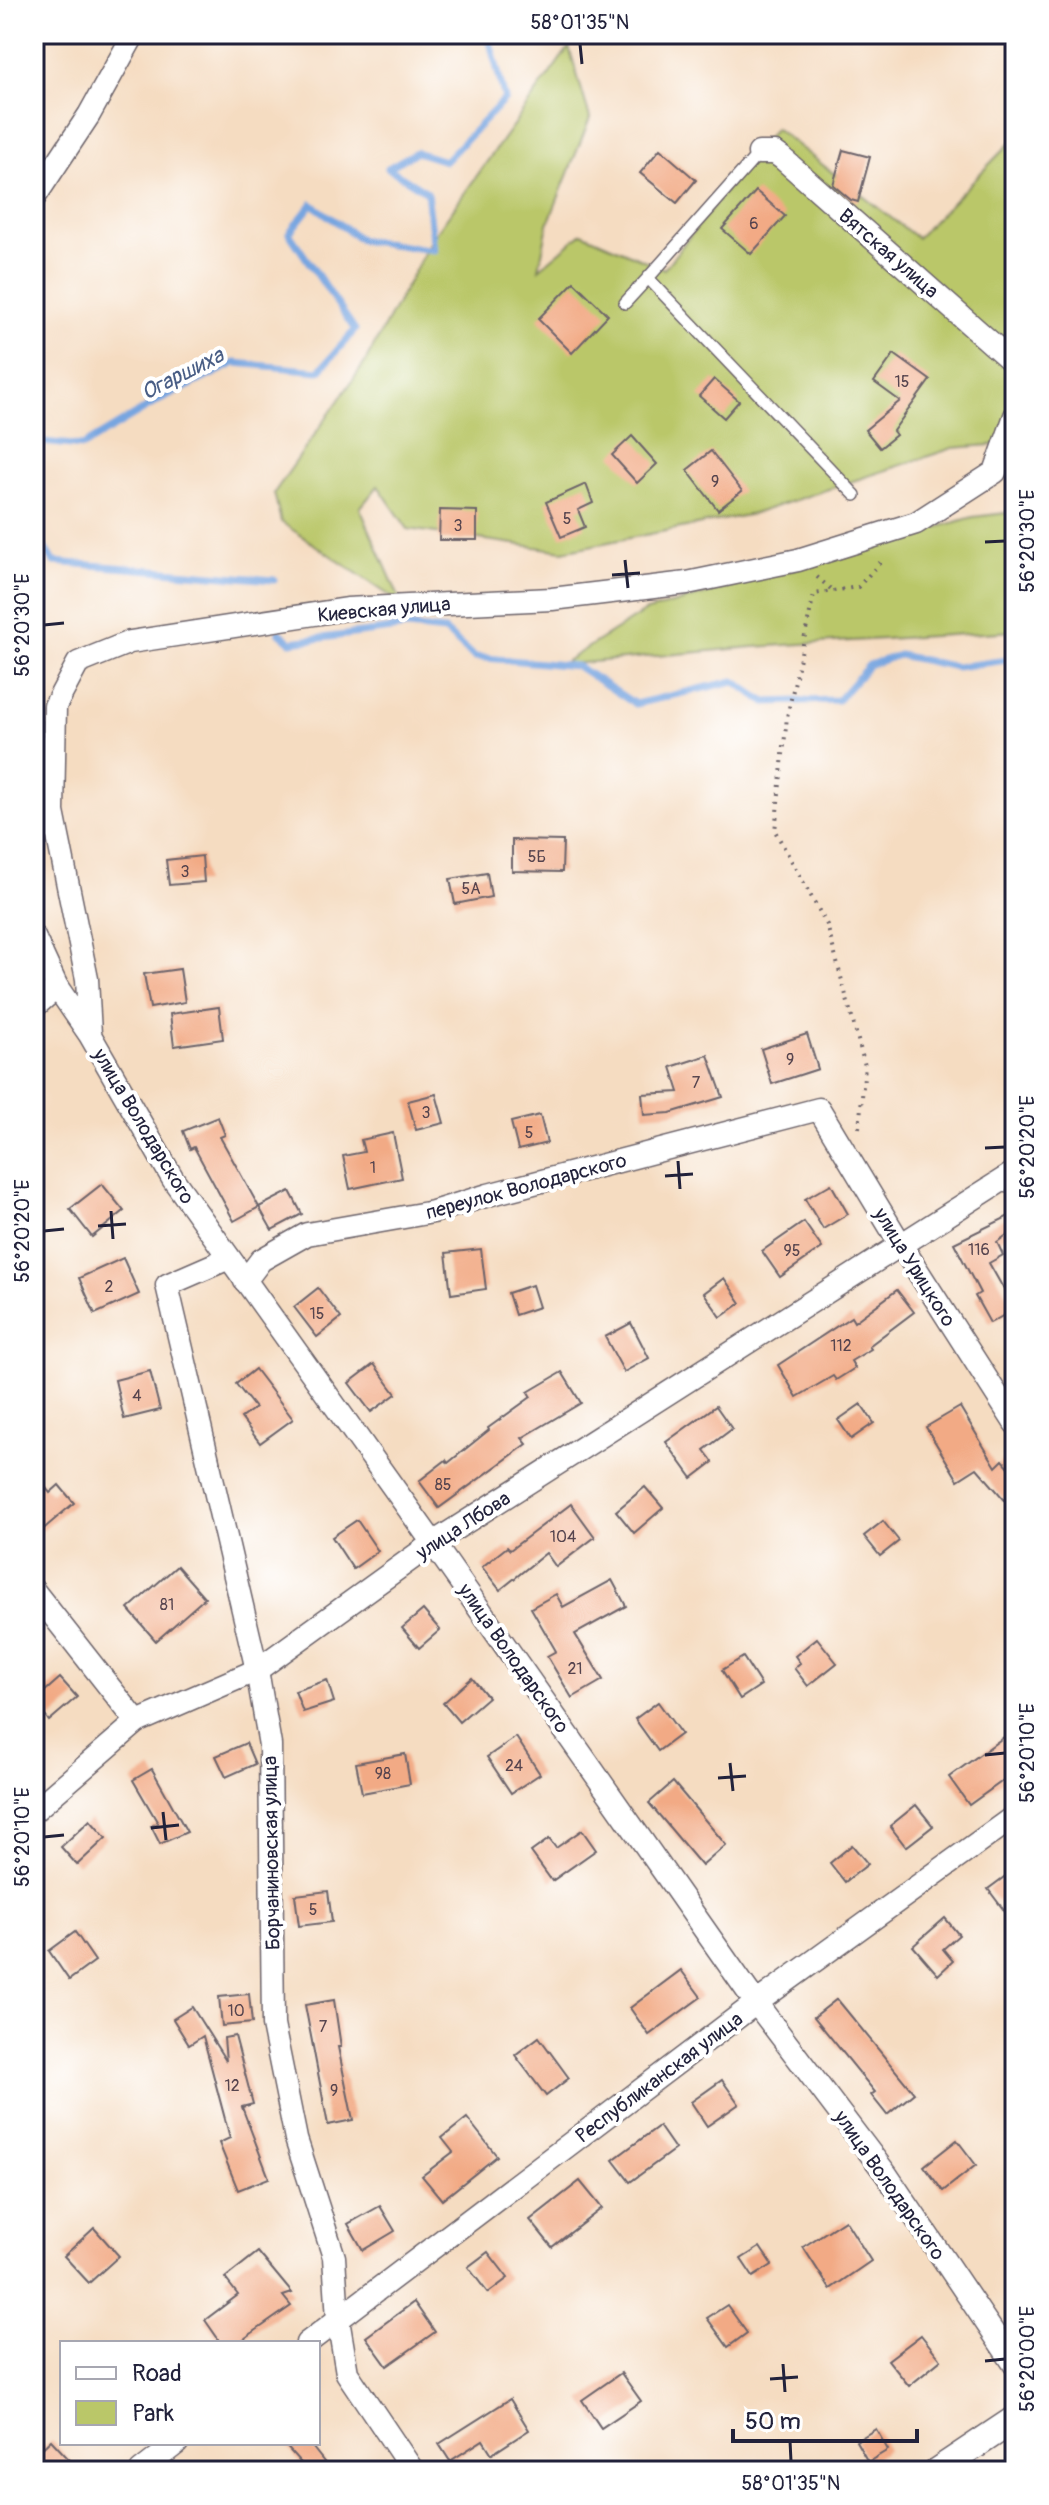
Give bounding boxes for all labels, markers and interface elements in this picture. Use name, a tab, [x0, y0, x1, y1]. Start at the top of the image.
text: 58°01'35"N	[531, 10, 629, 35]
street label: Вятская улица	[834, 203, 944, 304]
house number: 6	[749, 214, 759, 234]
water label: Огаршиха	[137, 340, 230, 406]
house number: 15	[895, 372, 909, 392]
house number: 9	[711, 472, 719, 492]
text: 56°20'30"E	[1015, 489, 1040, 593]
house number: 5	[563, 509, 571, 529]
house number: 3	[454, 516, 463, 536]
text: 56°20'30"E	[10, 573, 35, 677]
street label: Киевская улица	[316, 591, 452, 628]
house number: 5Б	[528, 847, 546, 867]
house number: 3	[181, 862, 190, 882]
house number: 5А	[461, 879, 481, 899]
street label: улица Володарского	[87, 1043, 200, 1209]
house number: 9	[786, 1050, 794, 1070]
house number: 7	[692, 1073, 701, 1093]
text: 56°20'20"E	[1015, 1095, 1040, 1199]
house number: 3	[422, 1103, 431, 1123]
house number: 5	[525, 1123, 533, 1143]
street label: переулок Володарского	[423, 1148, 629, 1225]
house number: 1	[370, 1158, 376, 1178]
text: 56°20'20"E	[10, 1179, 35, 1283]
street label: улица Урицкого	[868, 1202, 961, 1332]
house number: 116	[968, 1240, 990, 1260]
house number: 95	[784, 1241, 800, 1261]
house number: 2	[105, 1277, 114, 1297]
house number: 15	[310, 1304, 324, 1324]
house number: 112	[830, 1336, 852, 1356]
house number: 4	[132, 1386, 142, 1406]
house number: 85	[435, 1475, 451, 1495]
street label: улица Лбова	[411, 1486, 515, 1566]
house number: 104	[550, 1527, 576, 1547]
street label: улица Володарского	[452, 1578, 575, 1738]
house number: 81	[160, 1595, 174, 1615]
house number: 21	[567, 1659, 583, 1679]
text: 56°20'10"E	[1015, 1703, 1040, 1803]
street label: Борчаниновская улица	[257, 1756, 286, 1950]
house number: 24	[505, 1756, 523, 1776]
house number: 98	[375, 1764, 391, 1784]
text: 56°20'10"E	[10, 1787, 35, 1887]
house number: 5	[309, 1900, 317, 1920]
house number: 10	[227, 2001, 245, 2021]
street label: Республиканская улица	[571, 2006, 748, 2148]
house number: 7	[319, 2017, 328, 2037]
house number: 12	[224, 2076, 240, 2096]
house number: 9	[330, 2081, 338, 2101]
street label: улица Володарского	[828, 2105, 951, 2265]
text: 56°20'00"E	[1015, 2306, 1040, 2412]
legend	[60, 2341, 320, 2445]
text: Road	[132, 2359, 182, 2388]
scale bar	[733, 2393, 917, 2443]
text: Park	[132, 2399, 174, 2428]
text: 50 m	[745, 2407, 801, 2436]
text: 58°01'35"N	[742, 2471, 840, 2496]

